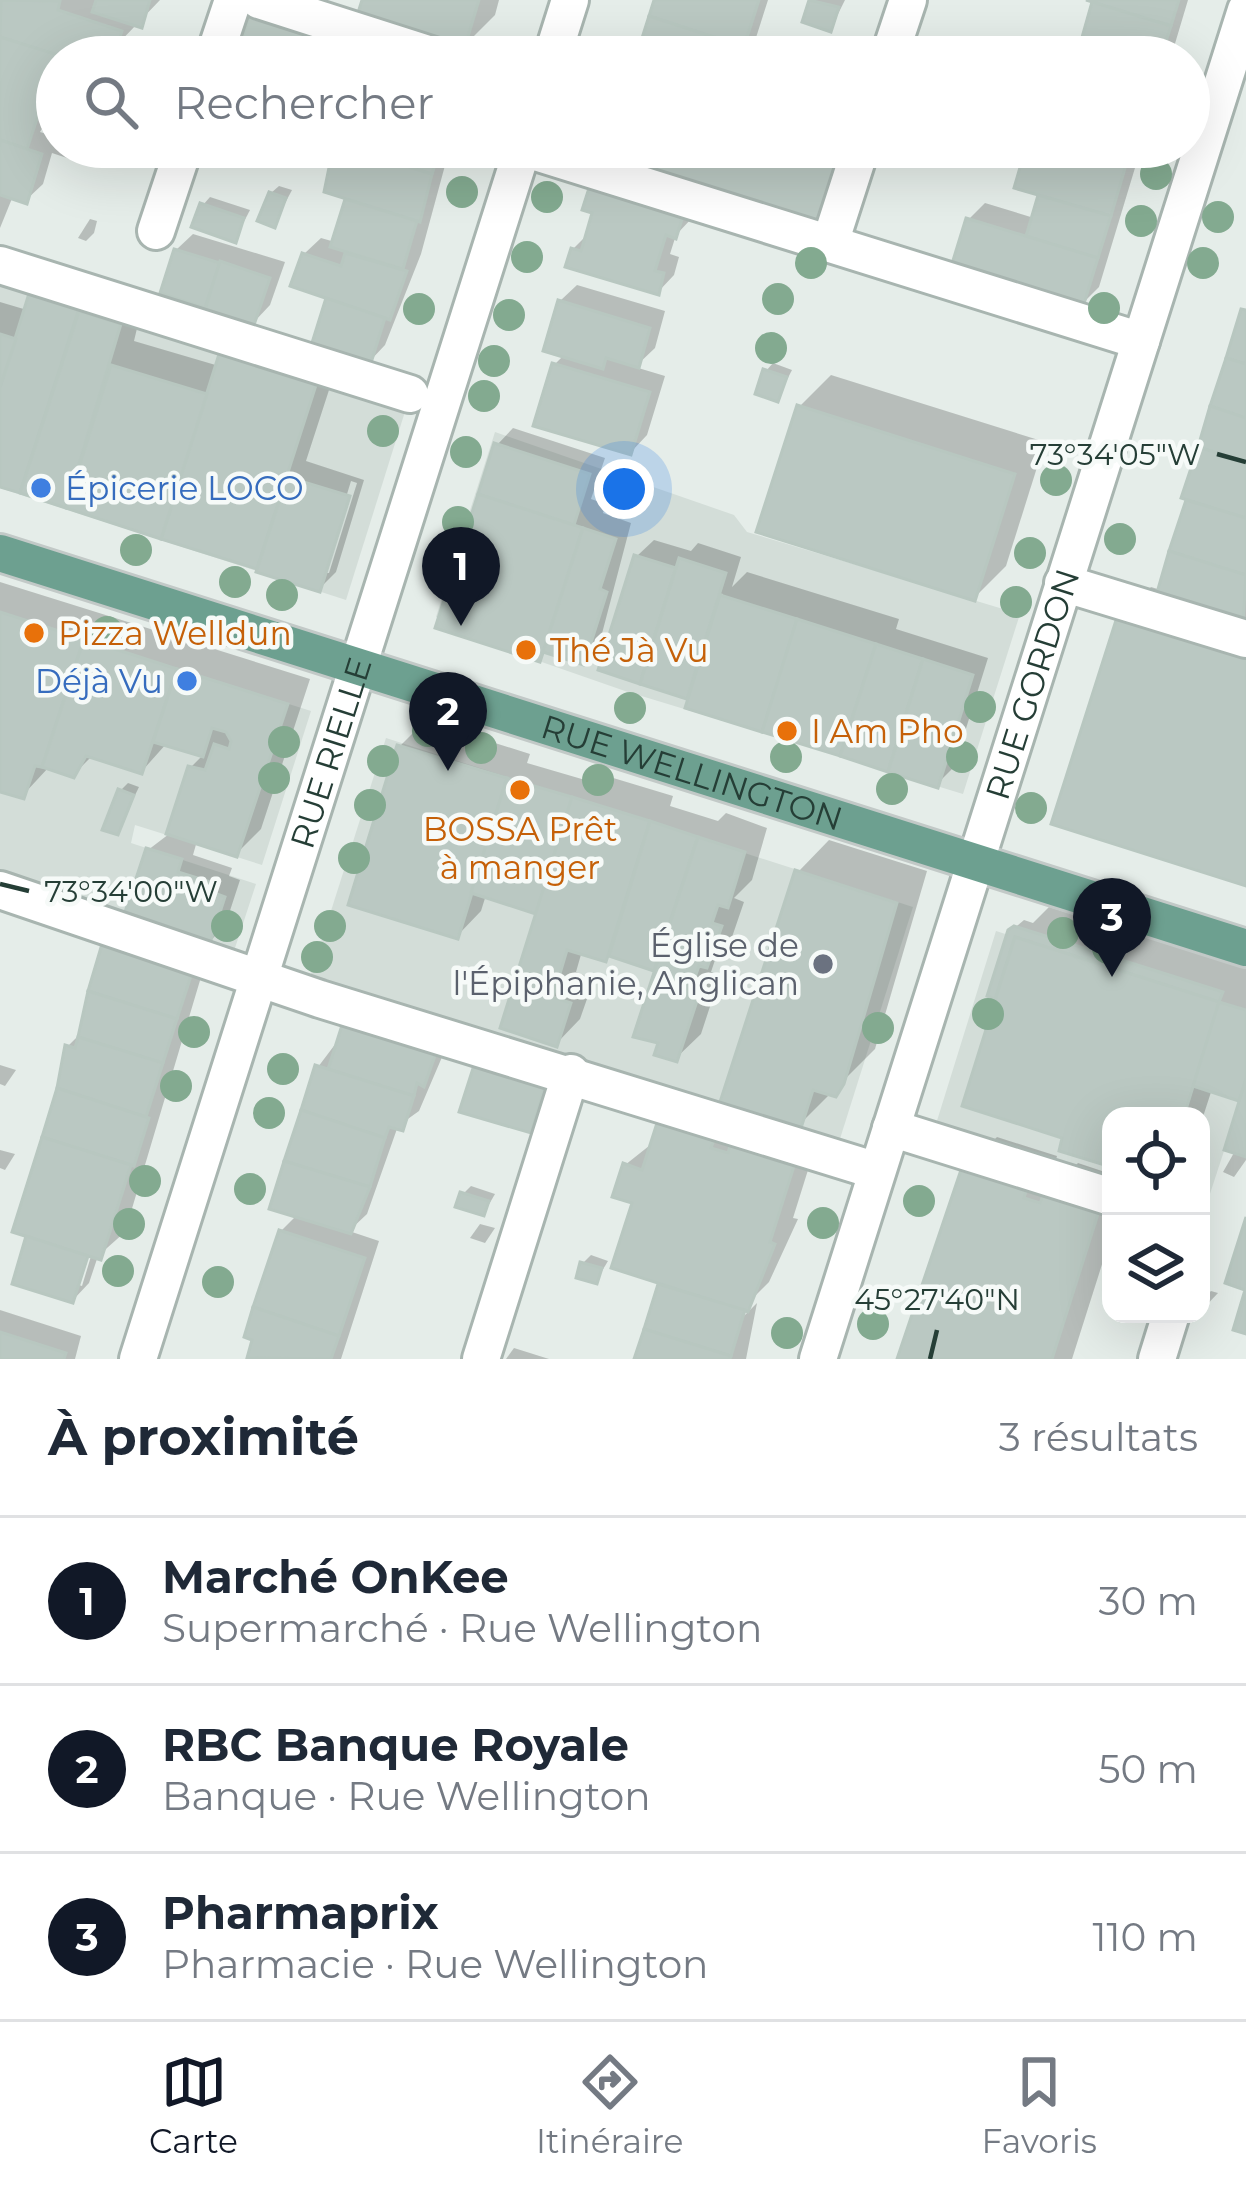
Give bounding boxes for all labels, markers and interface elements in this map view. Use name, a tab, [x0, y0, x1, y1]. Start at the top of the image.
search box	[36, 36, 1210, 168]
icon: search	[78, 69, 144, 135]
text: Rechercher	[174, 75, 434, 130]
text: 73°34'05"W	[1030, 436, 1200, 473]
your location	[594, 459, 654, 519]
place label: Épicerie LOCO	[65, 468, 304, 508]
marker: Épicerie LOCO	[28, 475, 54, 501]
pin: 1	[422, 527, 500, 626]
street label: RUE GORDON	[977, 564, 1087, 804]
place label: Pizza Welldun	[58, 613, 292, 653]
marker: Pizza Welldun	[21, 620, 47, 646]
place label: Thé Jà Vu	[550, 630, 709, 670]
marker: Thé Jà Vu	[513, 637, 539, 663]
street label: RUE RIELLE	[282, 653, 380, 853]
place label: Déjà Vu	[35, 661, 163, 701]
marker: Déjà Vu	[174, 668, 200, 694]
pin: 2	[409, 672, 487, 771]
street label: RUE WELLINGTON	[537, 706, 847, 839]
place label: I Am Pho	[811, 711, 964, 751]
marker: I Am Pho	[774, 718, 800, 744]
marker: BOSSA Prêt à manger	[507, 777, 533, 803]
place label: BOSSA Prêt à manger	[423, 809, 617, 887]
text: 73°34'00"W	[44, 873, 218, 910]
pin: 3	[1073, 878, 1151, 977]
place label: Église de l'Épiphanie, Anglican	[453, 925, 799, 1003]
marker: Église de l'Épiphanie, Anglican	[810, 951, 836, 977]
map controls	[1102, 1107, 1210, 1323]
button: locate	[1102, 1107, 1210, 1215]
button: layers	[1102, 1215, 1210, 1323]
text: 45°27'40"N	[854, 1281, 1020, 1318]
text: À proximité	[48, 1406, 359, 1468]
text: 3 résultats	[999, 1413, 1198, 1461]
text: Marché OnKee	[162, 1549, 509, 1604]
text: 1	[79, 1577, 95, 1625]
text: 30 m	[1099, 1577, 1198, 1625]
text: Supermarché · Rue Wellington	[162, 1604, 762, 1652]
text: RBC Banque Royale	[162, 1717, 629, 1772]
text: 2	[75, 1745, 99, 1793]
text: 50 m	[1099, 1745, 1198, 1793]
text: Banque · Rue Wellington	[162, 1772, 651, 1820]
text: Pharmaprix	[162, 1885, 439, 1940]
text: 3	[75, 1913, 99, 1961]
text: 110 m	[1092, 1913, 1198, 1961]
text: Pharmacie · Rue Wellington	[162, 1940, 708, 1988]
tab: Carte	[149, 2049, 238, 2161]
tab: Itinéraire	[536, 2049, 684, 2161]
tab: Favoris	[982, 2049, 1097, 2161]

